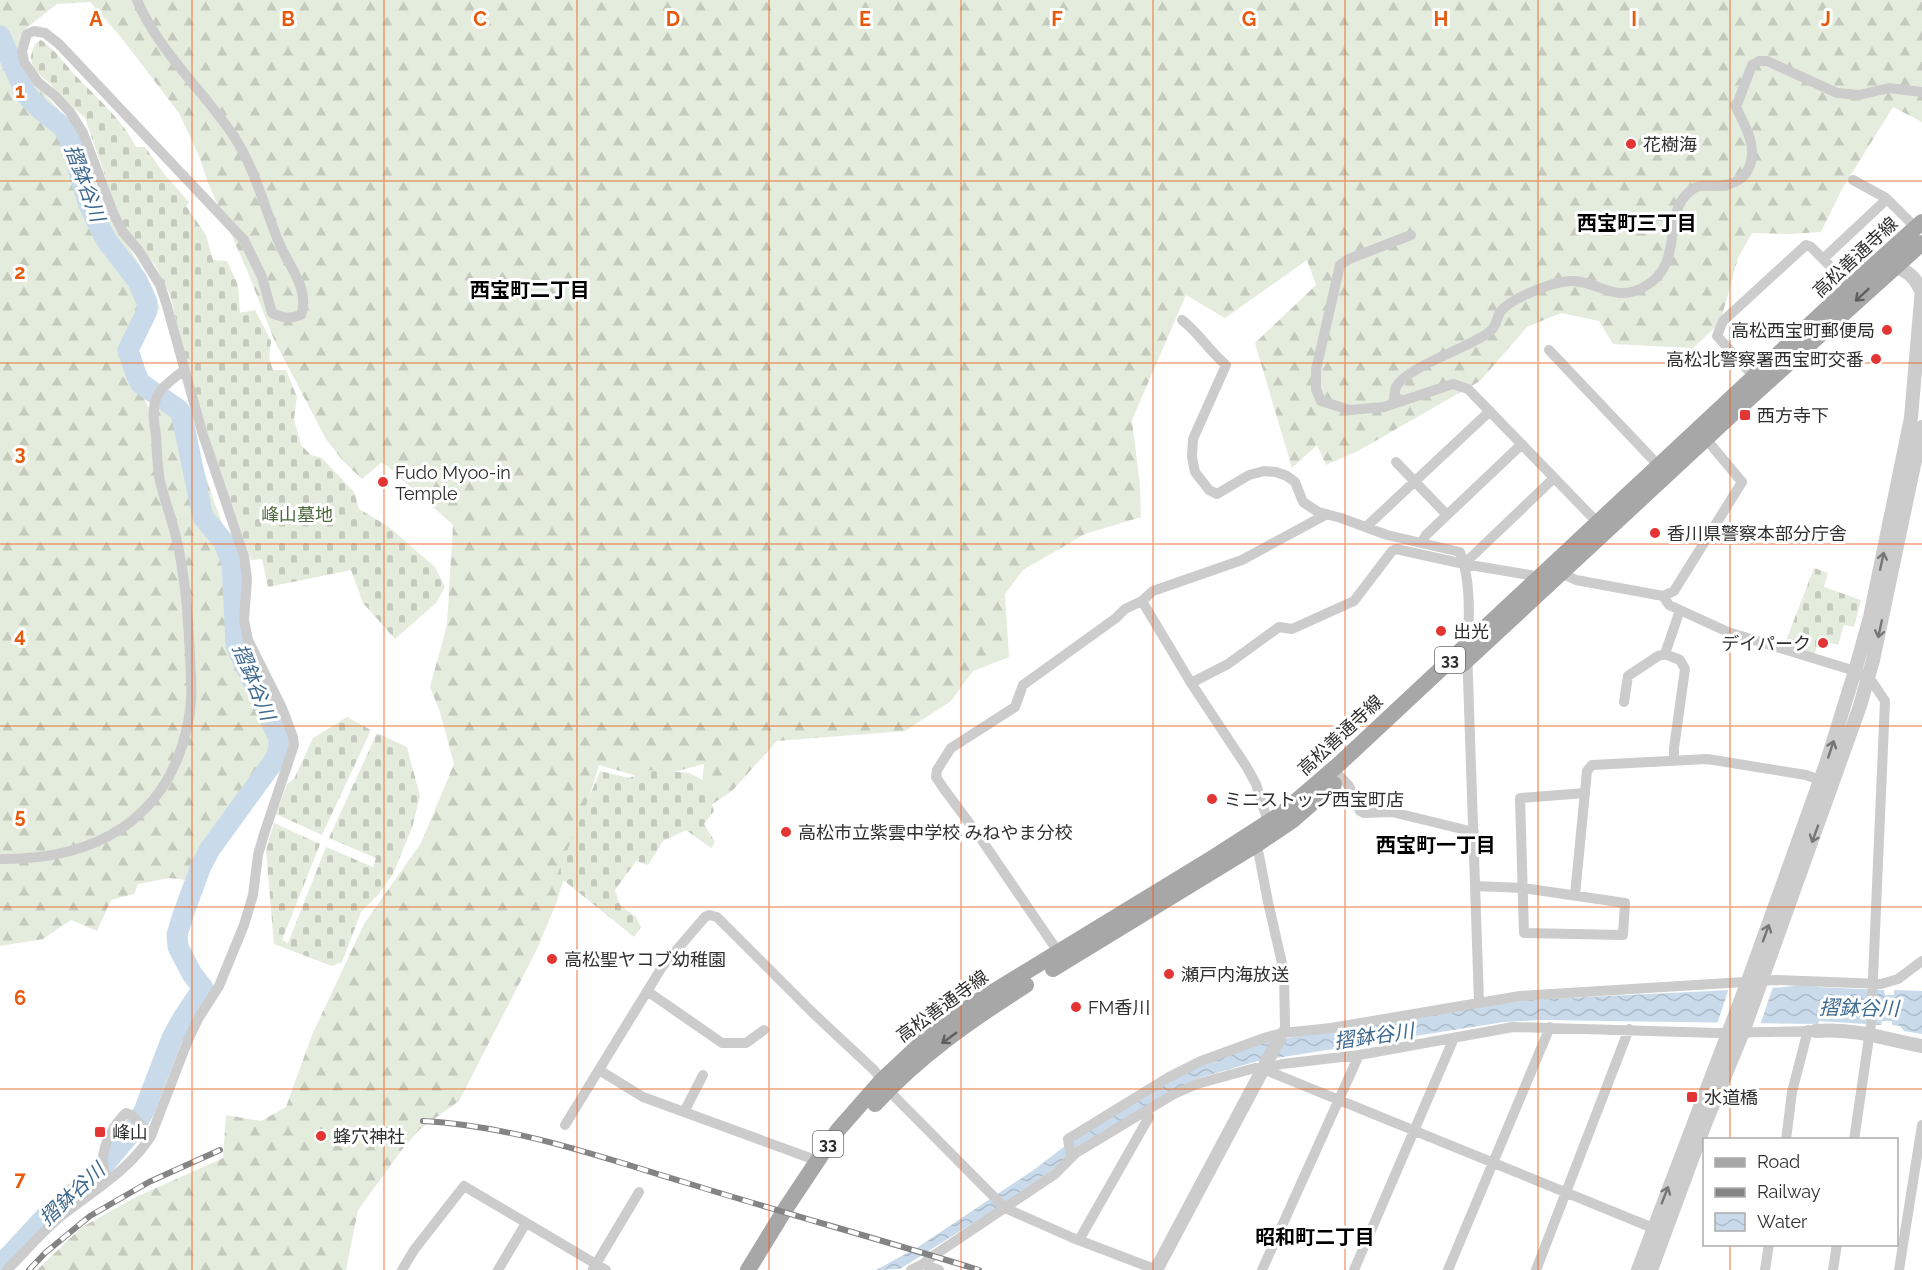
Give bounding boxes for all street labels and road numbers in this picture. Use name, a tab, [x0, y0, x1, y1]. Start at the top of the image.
street label: 高松善通寺線	[1808, 212, 1902, 302]
road number: 33	[1435, 647, 1465, 673]
street label: 高松善通寺線	[1293, 690, 1387, 780]
street label: 高松善通寺線	[892, 966, 992, 1046]
road number: 33	[813, 1131, 843, 1157]

